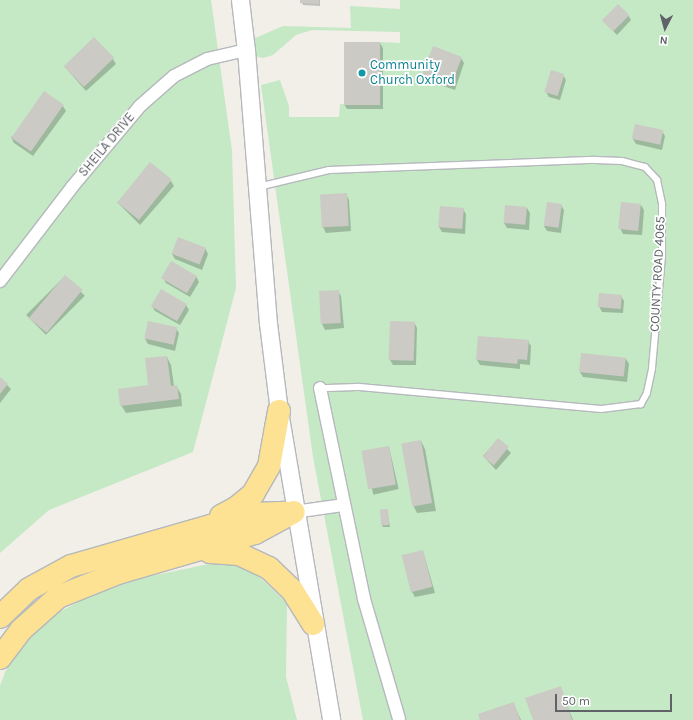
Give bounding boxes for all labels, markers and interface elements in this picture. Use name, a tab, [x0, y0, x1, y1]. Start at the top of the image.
north arrow	[645, 8, 685, 48]
text: N	[659, 34, 668, 47]
place label: Community Church Oxford	[370, 58, 455, 89]
marker: Community Church Oxford	[357, 68, 367, 78]
street label: SHEILA DRIVE	[76, 110, 138, 180]
street label: COUNTY ROAD 4065	[647, 216, 669, 332]
scale bar	[557, 686, 674, 712]
text: 50 m	[562, 694, 590, 708]

